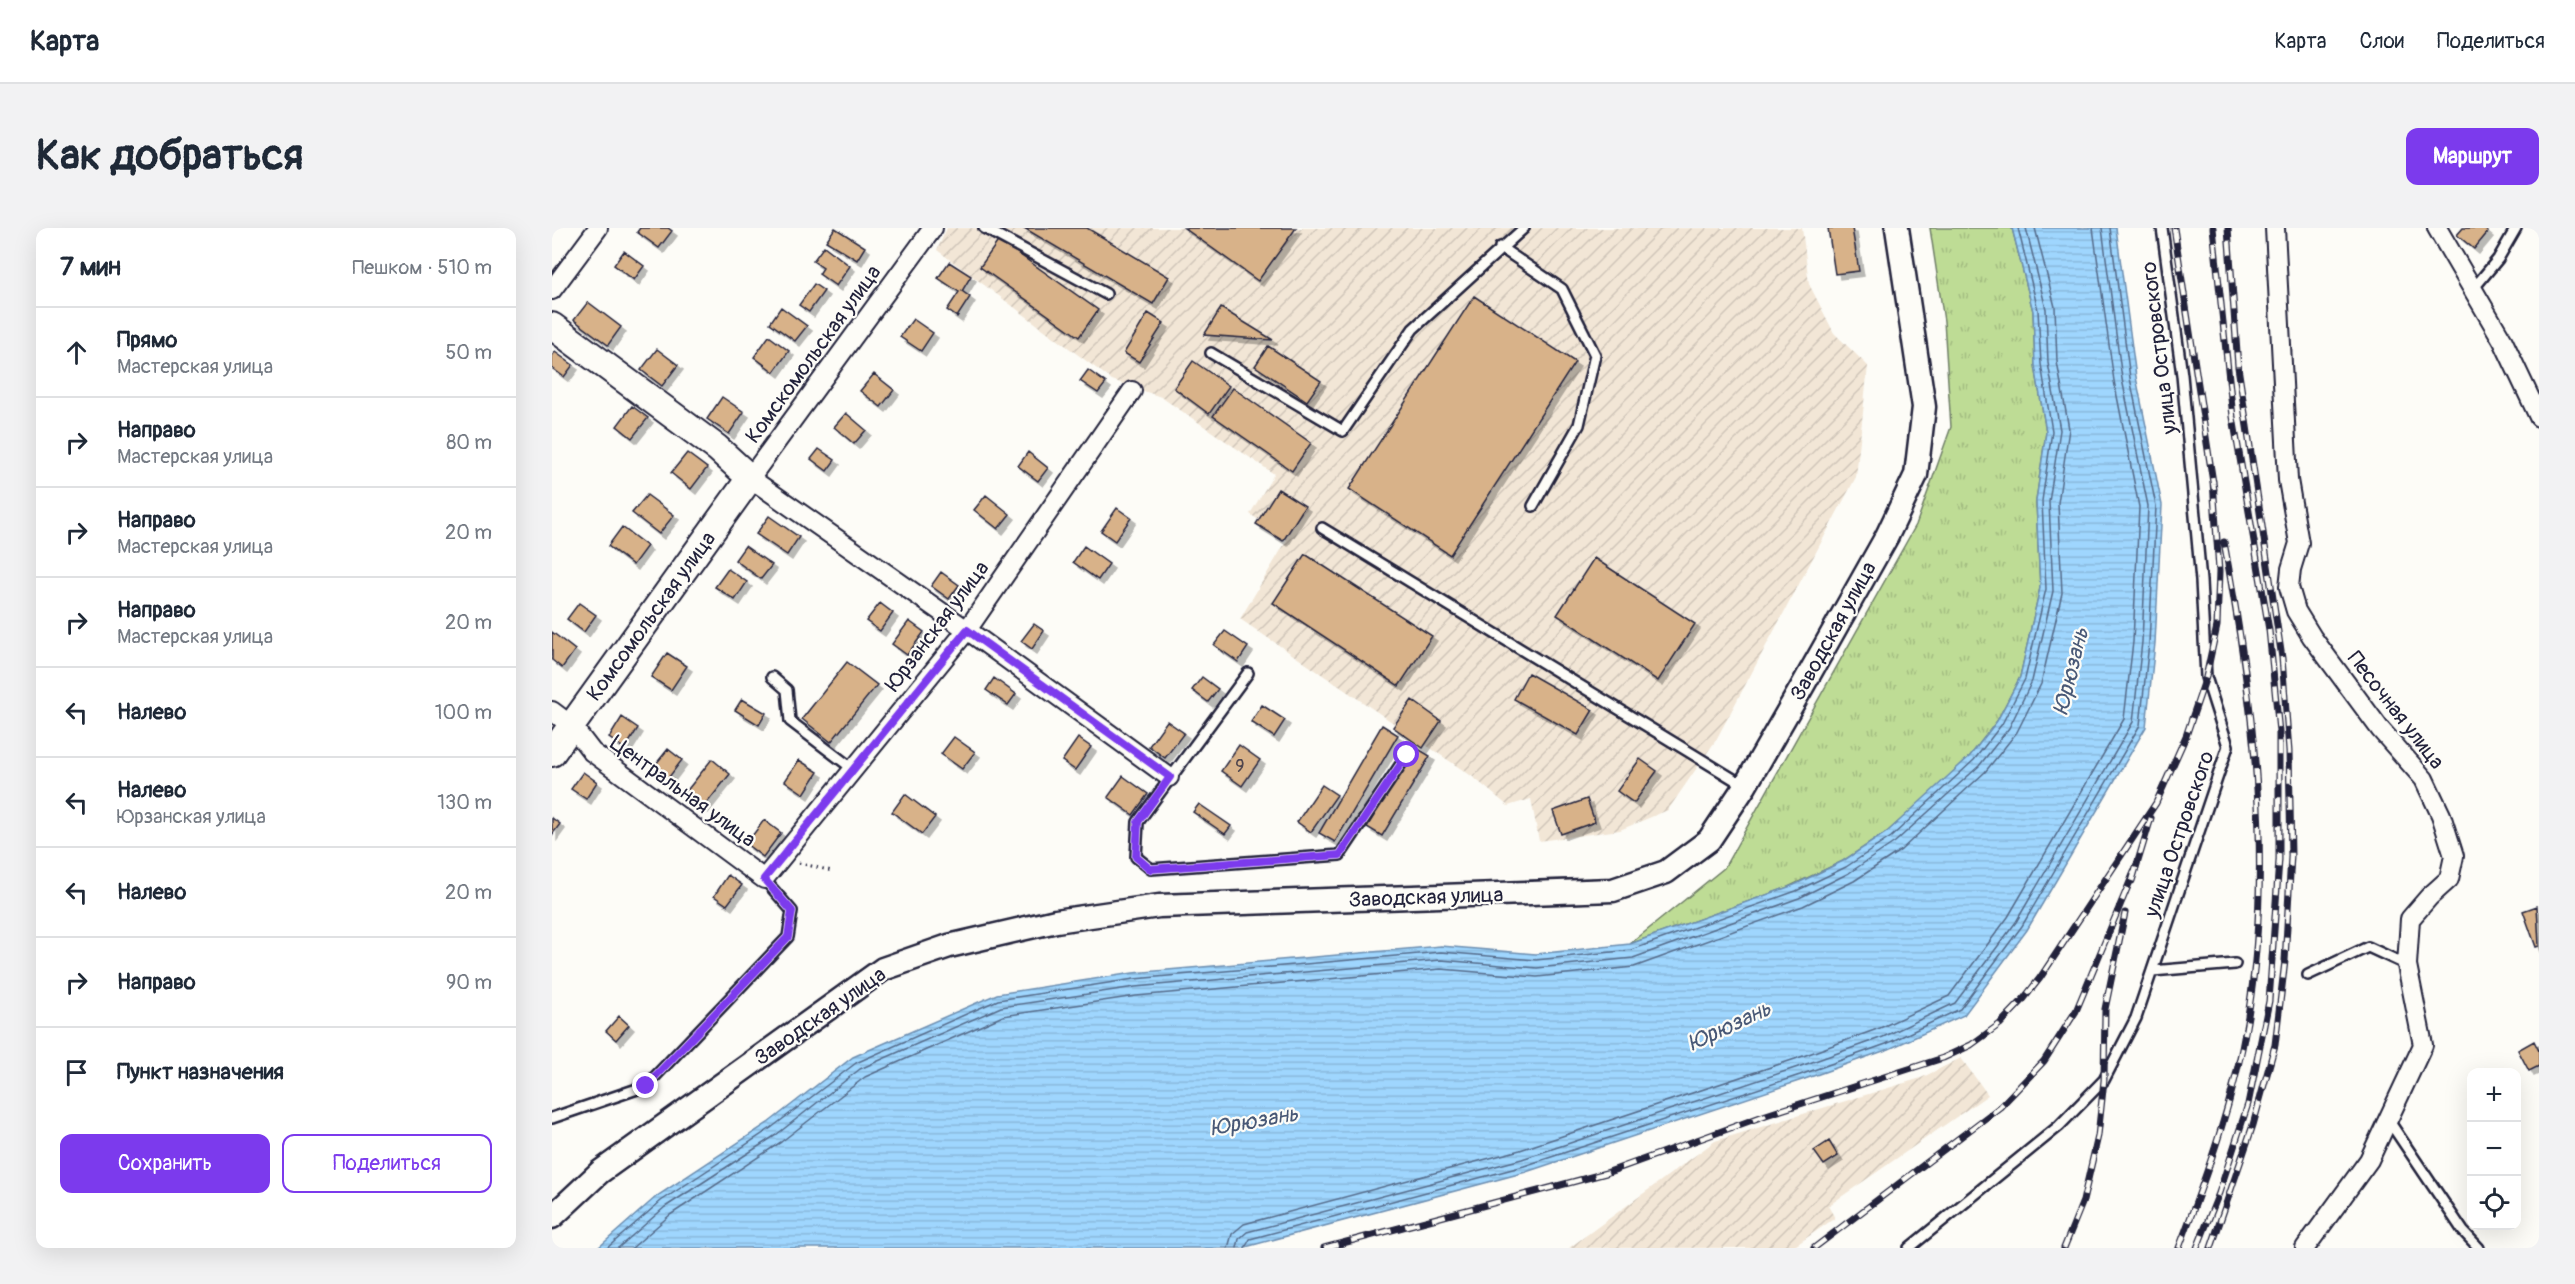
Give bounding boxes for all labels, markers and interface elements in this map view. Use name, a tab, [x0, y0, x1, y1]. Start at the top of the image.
text: Карта	[30, 24, 99, 59]
text: Карта	[2274, 28, 2326, 55]
text: Слои	[2359, 28, 2404, 55]
text: Поделиться	[2437, 28, 2545, 55]
button: Маршрут	[2406, 128, 2539, 185]
text: Как добраться	[36, 130, 303, 182]
text: 7 мин	[60, 251, 121, 283]
text: Пешком · 510 m	[352, 255, 492, 280]
street label: Комскомольская улица	[740, 260, 887, 449]
street label: улица Островского	[2136, 260, 2184, 437]
text: Прямо	[117, 326, 177, 354]
icon: ahead	[60, 336, 93, 369]
text: 50 m	[445, 340, 492, 365]
text: Мастерская улица	[117, 354, 273, 379]
text: Направо	[117, 416, 196, 444]
icon: right	[60, 426, 93, 459]
text: 80 m	[446, 430, 492, 455]
text: Мастерская улица	[117, 444, 273, 469]
text: Направо	[117, 506, 196, 534]
icon: right	[60, 516, 93, 549]
text: 20 m	[445, 520, 492, 545]
street label: Комсомольская улица	[581, 526, 722, 706]
text: Мастерская улица	[117, 534, 273, 559]
street label: Юрзанская улица	[880, 556, 995, 697]
street label: Заводская улица	[1784, 557, 1883, 705]
text: Направо	[117, 596, 196, 624]
icon: right	[60, 606, 93, 639]
text: 20 m	[445, 610, 492, 635]
text: Мастерская улица	[117, 624, 273, 649]
water label: Юрюзань	[2047, 624, 2095, 718]
street label: Песочная улица	[2341, 646, 2450, 775]
icon: left	[60, 696, 93, 729]
text: Налево	[117, 698, 186, 726]
text: 100 m	[435, 700, 492, 725]
street label: Центральная улица	[605, 729, 761, 853]
route start	[1393, 741, 1419, 767]
street label: улица Островского	[2138, 748, 2221, 922]
house number: 9	[1235, 755, 1245, 778]
text: Налево	[117, 776, 186, 804]
icon: left	[60, 786, 93, 819]
text: 130 m	[437, 790, 492, 815]
text: Юрзанская улица	[117, 804, 266, 829]
icon: left	[60, 876, 93, 909]
text: Налево	[117, 878, 186, 906]
text: 20 m	[445, 880, 492, 905]
street label: Заводская улица	[1348, 881, 1504, 914]
street label: Заводская улица	[749, 961, 891, 1072]
icon: right	[60, 966, 93, 999]
text: Направо	[117, 968, 196, 996]
text: 90 m	[446, 970, 492, 995]
water label: Юрюзань	[1683, 994, 1776, 1057]
icon: arrive	[60, 1056, 93, 1089]
text: Пункт назначения	[117, 1058, 284, 1086]
map controls	[2467, 1068, 2521, 1230]
button: +	[2467, 1068, 2521, 1122]
route end	[632, 1072, 658, 1098]
water label: Юрюзань	[1208, 1099, 1301, 1142]
button: −	[2467, 1122, 2521, 1176]
button: Сохранить	[60, 1134, 270, 1193]
button: Поделиться	[282, 1134, 492, 1193]
button: locate	[2467, 1176, 2521, 1230]

